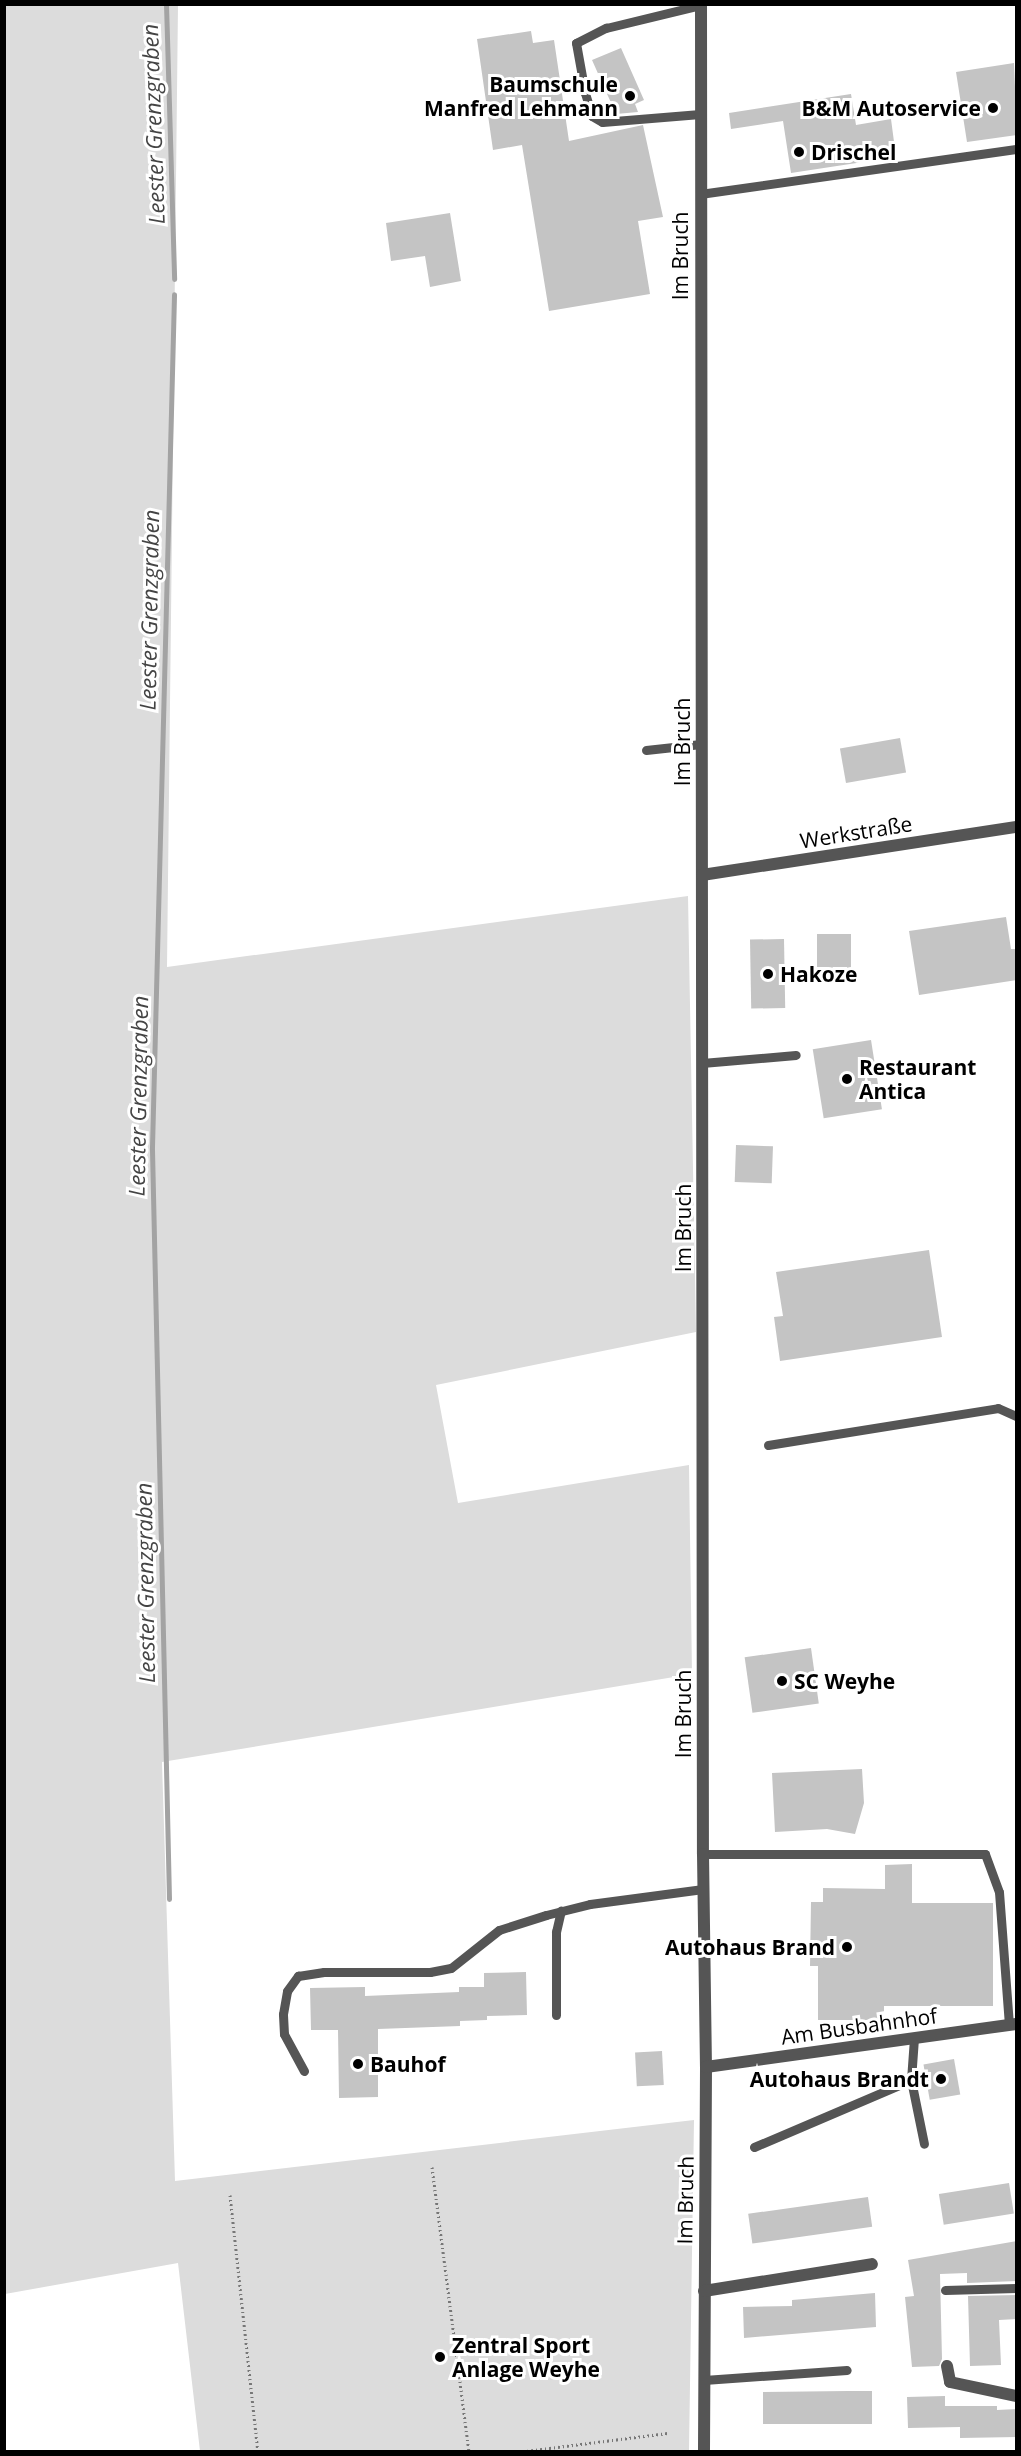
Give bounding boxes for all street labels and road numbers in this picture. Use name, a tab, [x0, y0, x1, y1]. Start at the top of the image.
street label: Im Bruch	[667, 212, 693, 300]
street label: Im Bruch	[669, 698, 695, 786]
street label: Werkstraße	[798, 811, 914, 853]
street label: Im Bruch	[670, 1184, 696, 1272]
street label: Im Bruch	[670, 1670, 696, 1758]
street label: Am Busbahnhof	[779, 2003, 939, 2049]
street label: Im Bruch	[672, 2155, 698, 2245]

